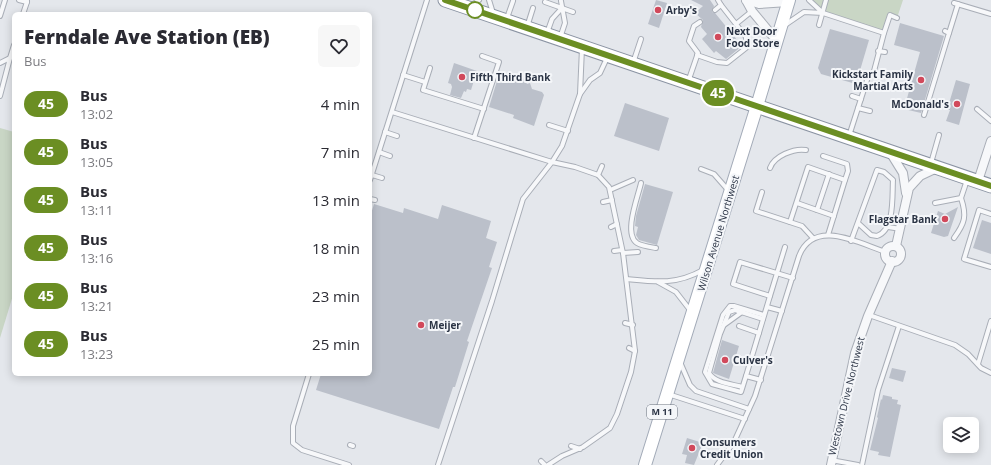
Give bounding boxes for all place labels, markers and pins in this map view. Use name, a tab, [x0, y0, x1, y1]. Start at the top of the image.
unlabelled marker	[466, 1, 484, 19]
place label: Arby's	[666, 3, 697, 17]
marker: Arby's	[653, 5, 663, 15]
place label: Next Door Food Store	[726, 24, 779, 50]
marker: Next Door Food Store	[713, 32, 723, 42]
place label: Kickstart Family Martial Arts	[832, 67, 913, 93]
place label: Fifth Third Bank	[470, 70, 551, 84]
marker: Fifth Third Bank	[457, 72, 467, 82]
marker: Kickstart Family Martial Arts	[916, 75, 926, 85]
place label: McDonald's	[891, 97, 949, 111]
marker: McDonald's	[952, 99, 962, 109]
place label: Flagstar Bank	[869, 212, 938, 226]
marker: Flagstar Bank	[940, 214, 950, 224]
place label: Meijer	[429, 318, 461, 332]
marker: Meijer	[416, 320, 426, 330]
place label: Culver's	[733, 353, 773, 367]
marker: Culver's	[720, 355, 730, 365]
place label: Consumers Credit Union	[700, 435, 763, 461]
marker: Consumers Credit Union	[687, 443, 697, 453]

